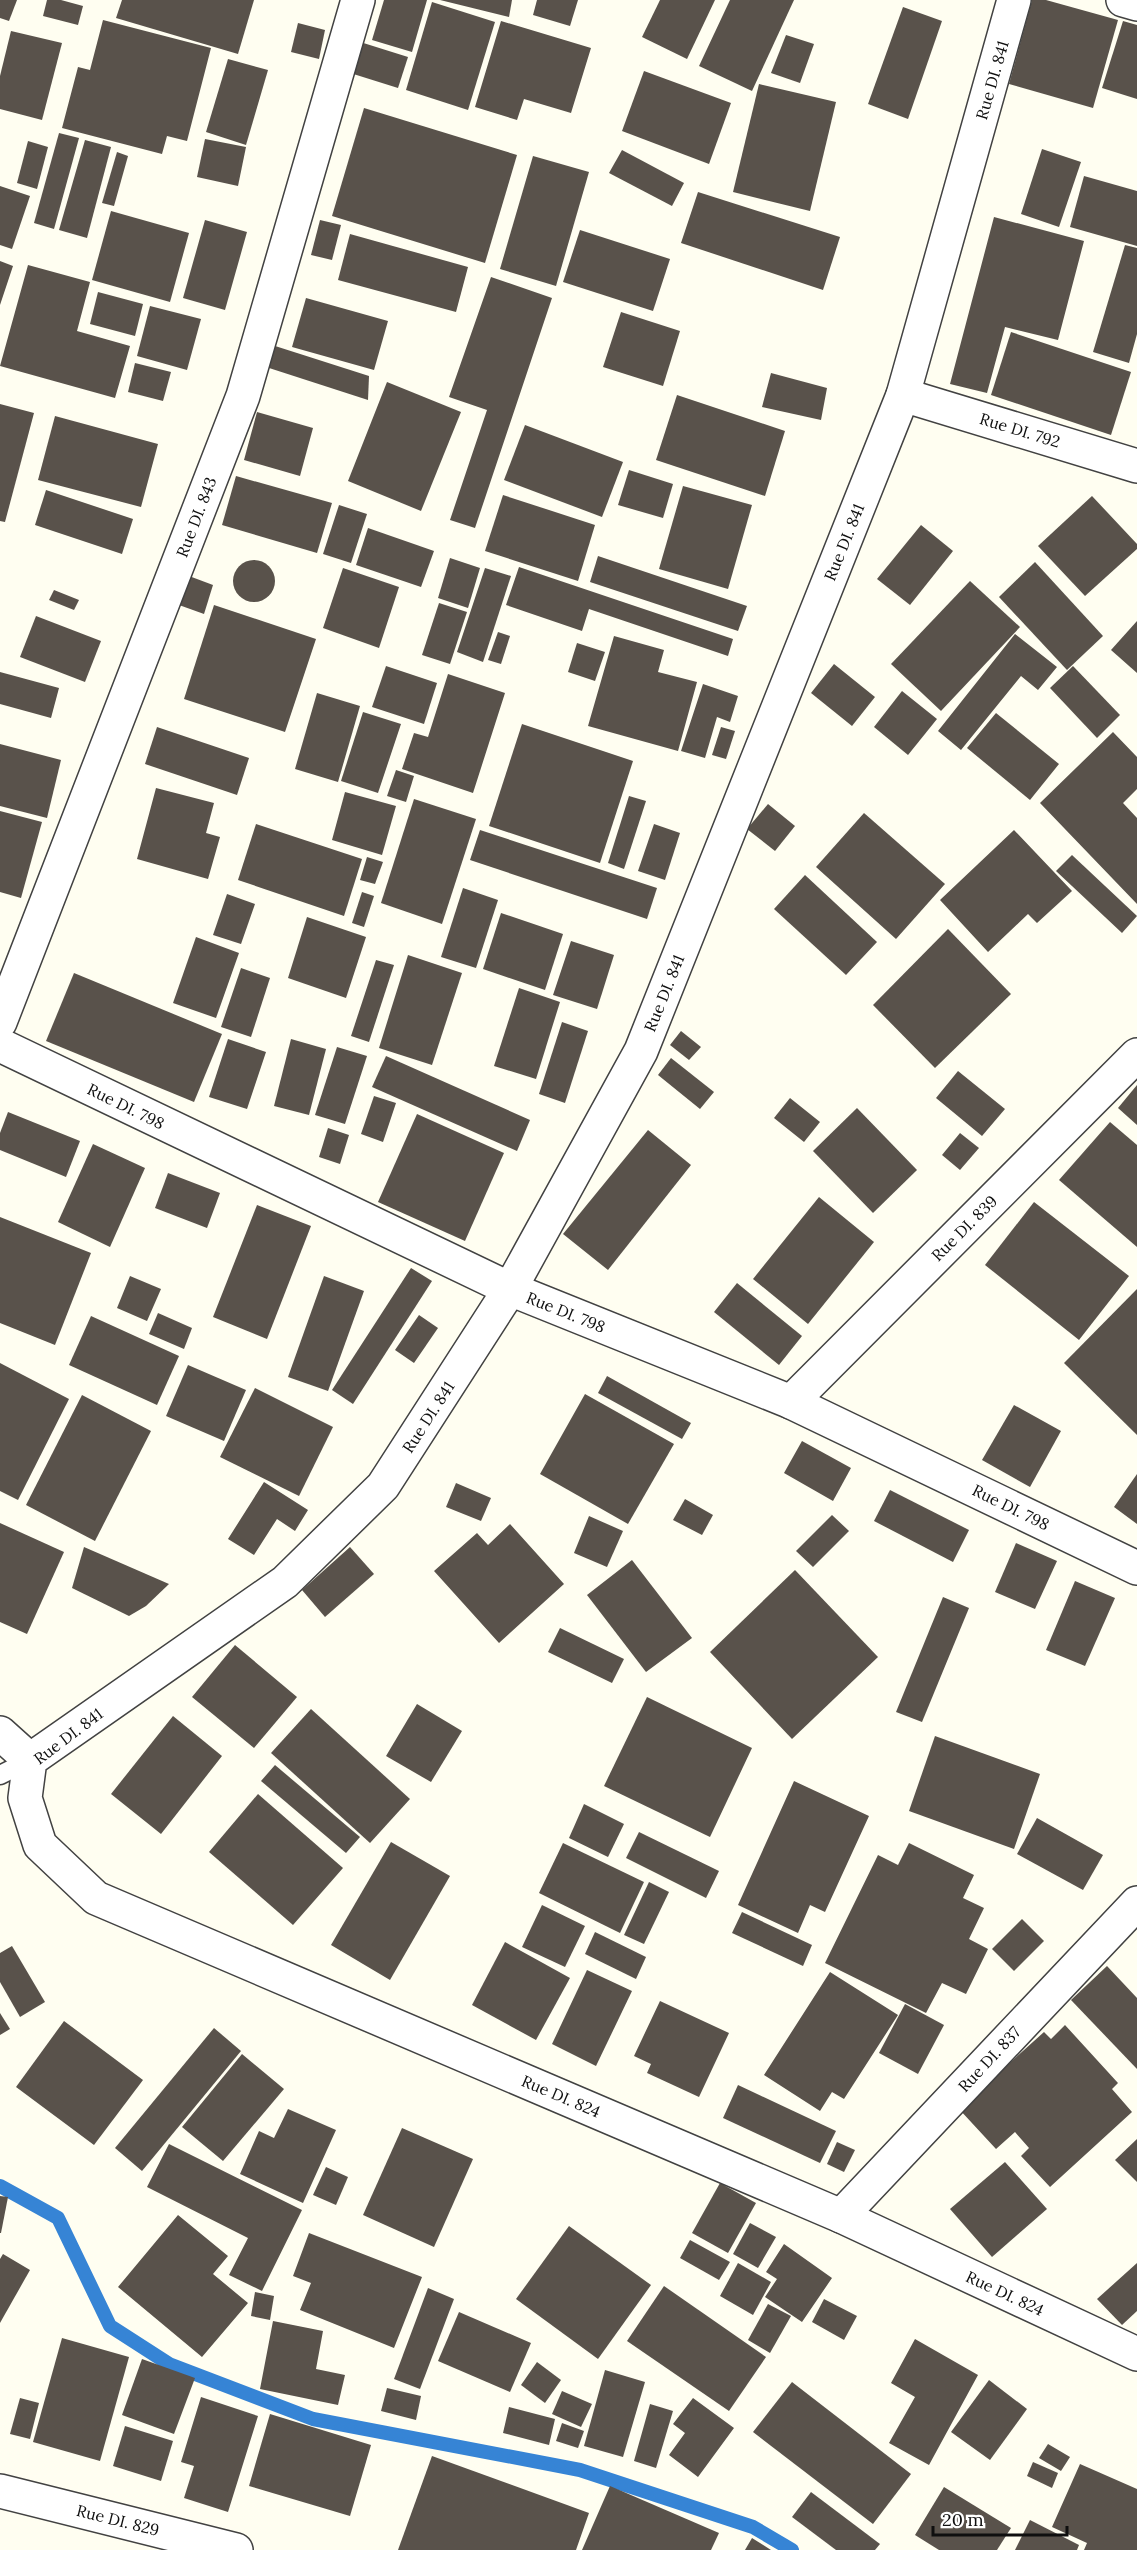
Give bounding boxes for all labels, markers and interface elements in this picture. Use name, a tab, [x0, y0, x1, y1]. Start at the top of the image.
street label: Rue DI. 841	[971, 38, 1013, 122]
street label: Rue DI. 792	[977, 408, 1063, 452]
street label: Rue DI. 843	[172, 474, 220, 560]
street label: Rue DI. 841	[820, 500, 869, 583]
street label: Rue DI. 841	[640, 951, 689, 1034]
street label: Rue DI. 798	[84, 1079, 168, 1133]
street label: Rue DI. 839	[927, 1191, 1001, 1265]
street label: Rue DI. 798	[524, 1287, 608, 1337]
street label: Rue DI. 841	[397, 1377, 459, 1457]
street label: Rue DI. 798	[969, 1480, 1053, 1534]
street label: Rue DI. 841	[30, 1703, 107, 1768]
street label: Rue DI. 837	[954, 2022, 1025, 2096]
street label: Rue DI. 824	[519, 2070, 604, 2122]
street label: Rue DI. 824	[963, 2266, 1047, 2320]
scale bar	[933, 2499, 1066, 2537]
street label: Rue DI. 829	[75, 2500, 161, 2540]
text: 20 m	[942, 2508, 984, 2531]

